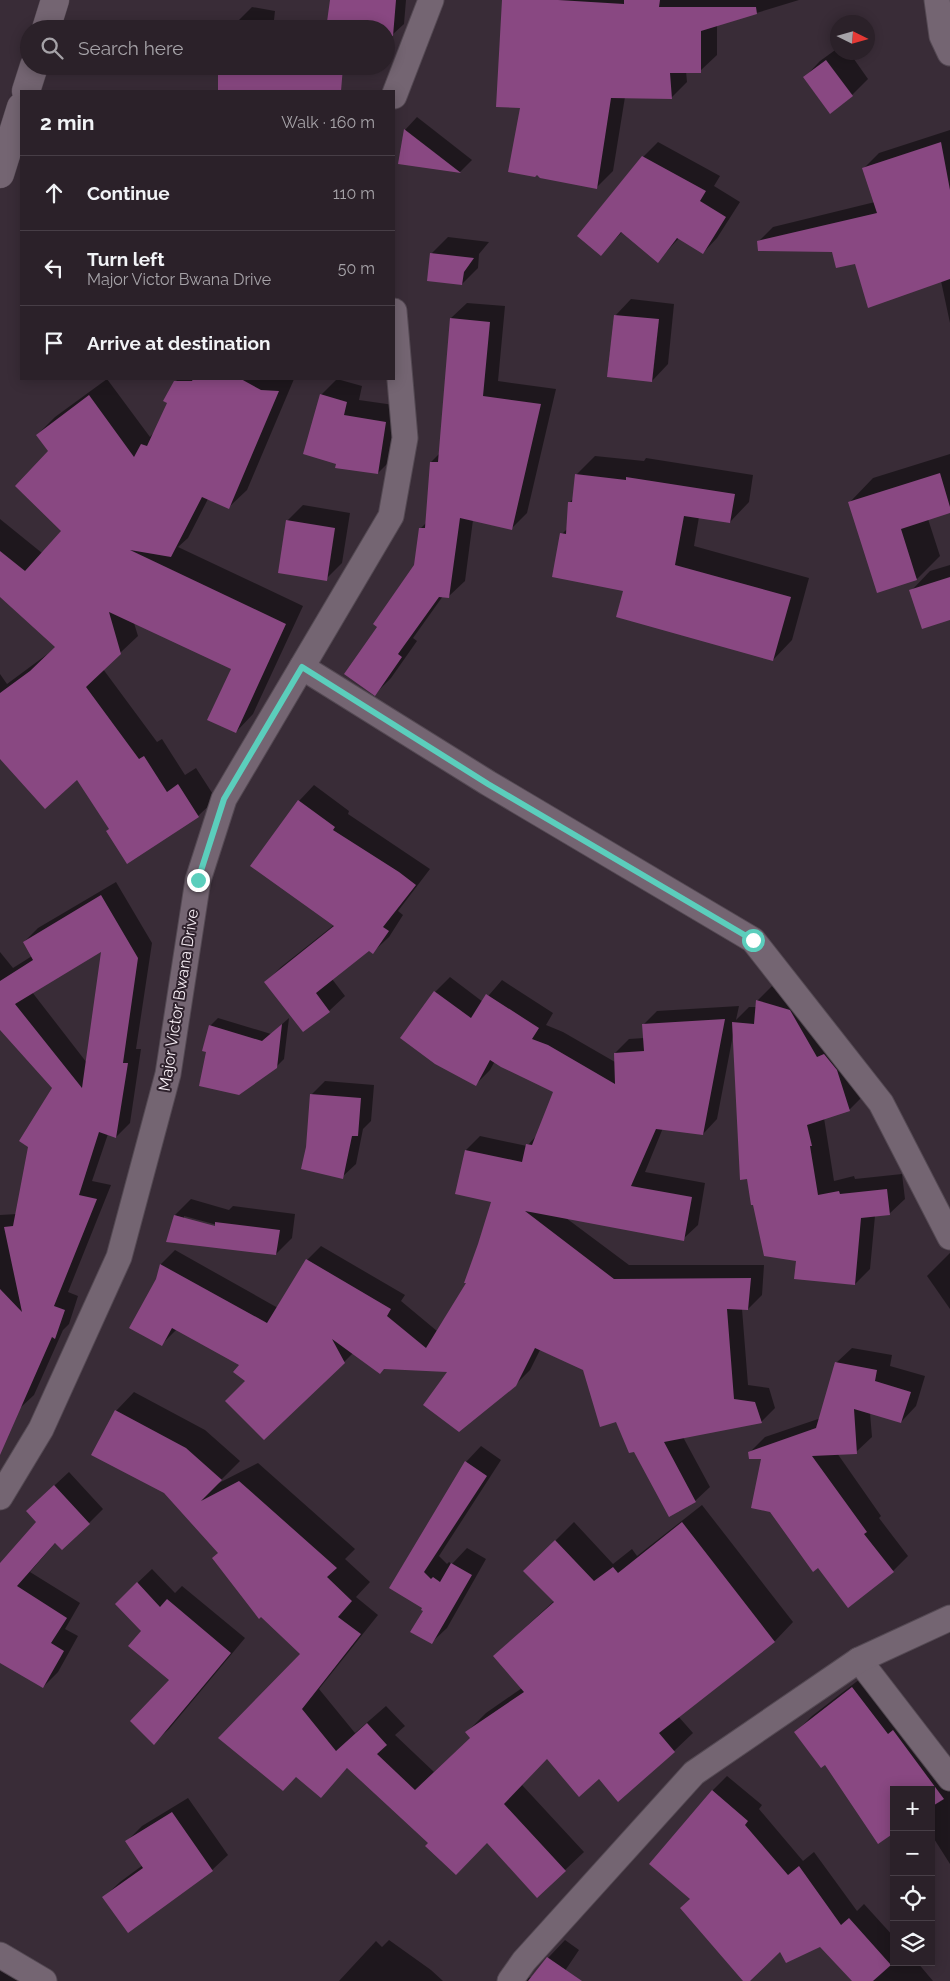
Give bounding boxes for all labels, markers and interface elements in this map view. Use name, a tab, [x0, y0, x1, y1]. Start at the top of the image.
north arrow	[830, 15, 875, 60]
search box	[20, 20, 395, 75]
icon: search	[38, 34, 66, 62]
text: Search here	[78, 37, 184, 59]
text: 2 min	[40, 110, 94, 135]
text: Walk · 160 m	[281, 113, 375, 132]
icon: ahead	[40, 179, 68, 207]
text: Continue	[87, 182, 170, 204]
text: 110 m	[333, 184, 375, 203]
text: Turn left	[87, 248, 164, 270]
icon: left	[40, 254, 68, 282]
text: 50 m	[338, 259, 375, 278]
text: Major Victor Bwana Drive	[87, 270, 271, 289]
icon: arrive	[40, 329, 68, 357]
text: Arrive at destination	[87, 332, 271, 354]
route end	[187, 869, 210, 892]
street label: Major Victor Bwana Drive	[155, 908, 202, 1093]
route start	[742, 929, 765, 952]
map controls	[890, 1786, 935, 1966]
button: +	[890, 1786, 935, 1831]
button: −	[890, 1831, 935, 1876]
button: locate	[890, 1876, 935, 1921]
button: layers	[890, 1921, 935, 1966]

